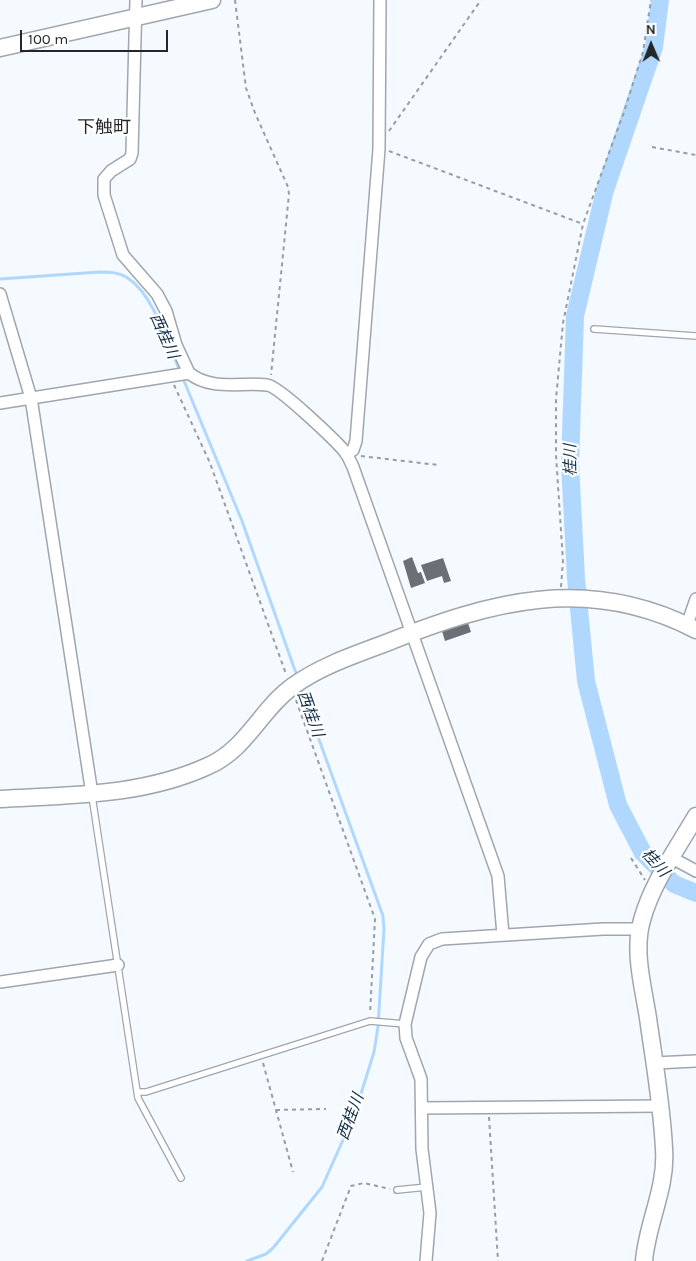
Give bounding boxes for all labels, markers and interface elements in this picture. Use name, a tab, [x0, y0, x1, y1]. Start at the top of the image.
scale bar	[22, 20, 170, 52]
north arrow	[626, 20, 676, 70]
text: N	[646, 21, 656, 38]
text: 100 m	[28, 30, 68, 48]
district label: 下触町	[77, 117, 131, 139]
water label: 西桂川	[145, 310, 183, 362]
water label: 桂川	[561, 444, 581, 476]
water label: 西桂川	[293, 688, 327, 740]
water label: 桂川	[637, 845, 673, 881]
water label: 西桂川	[334, 1091, 368, 1143]

